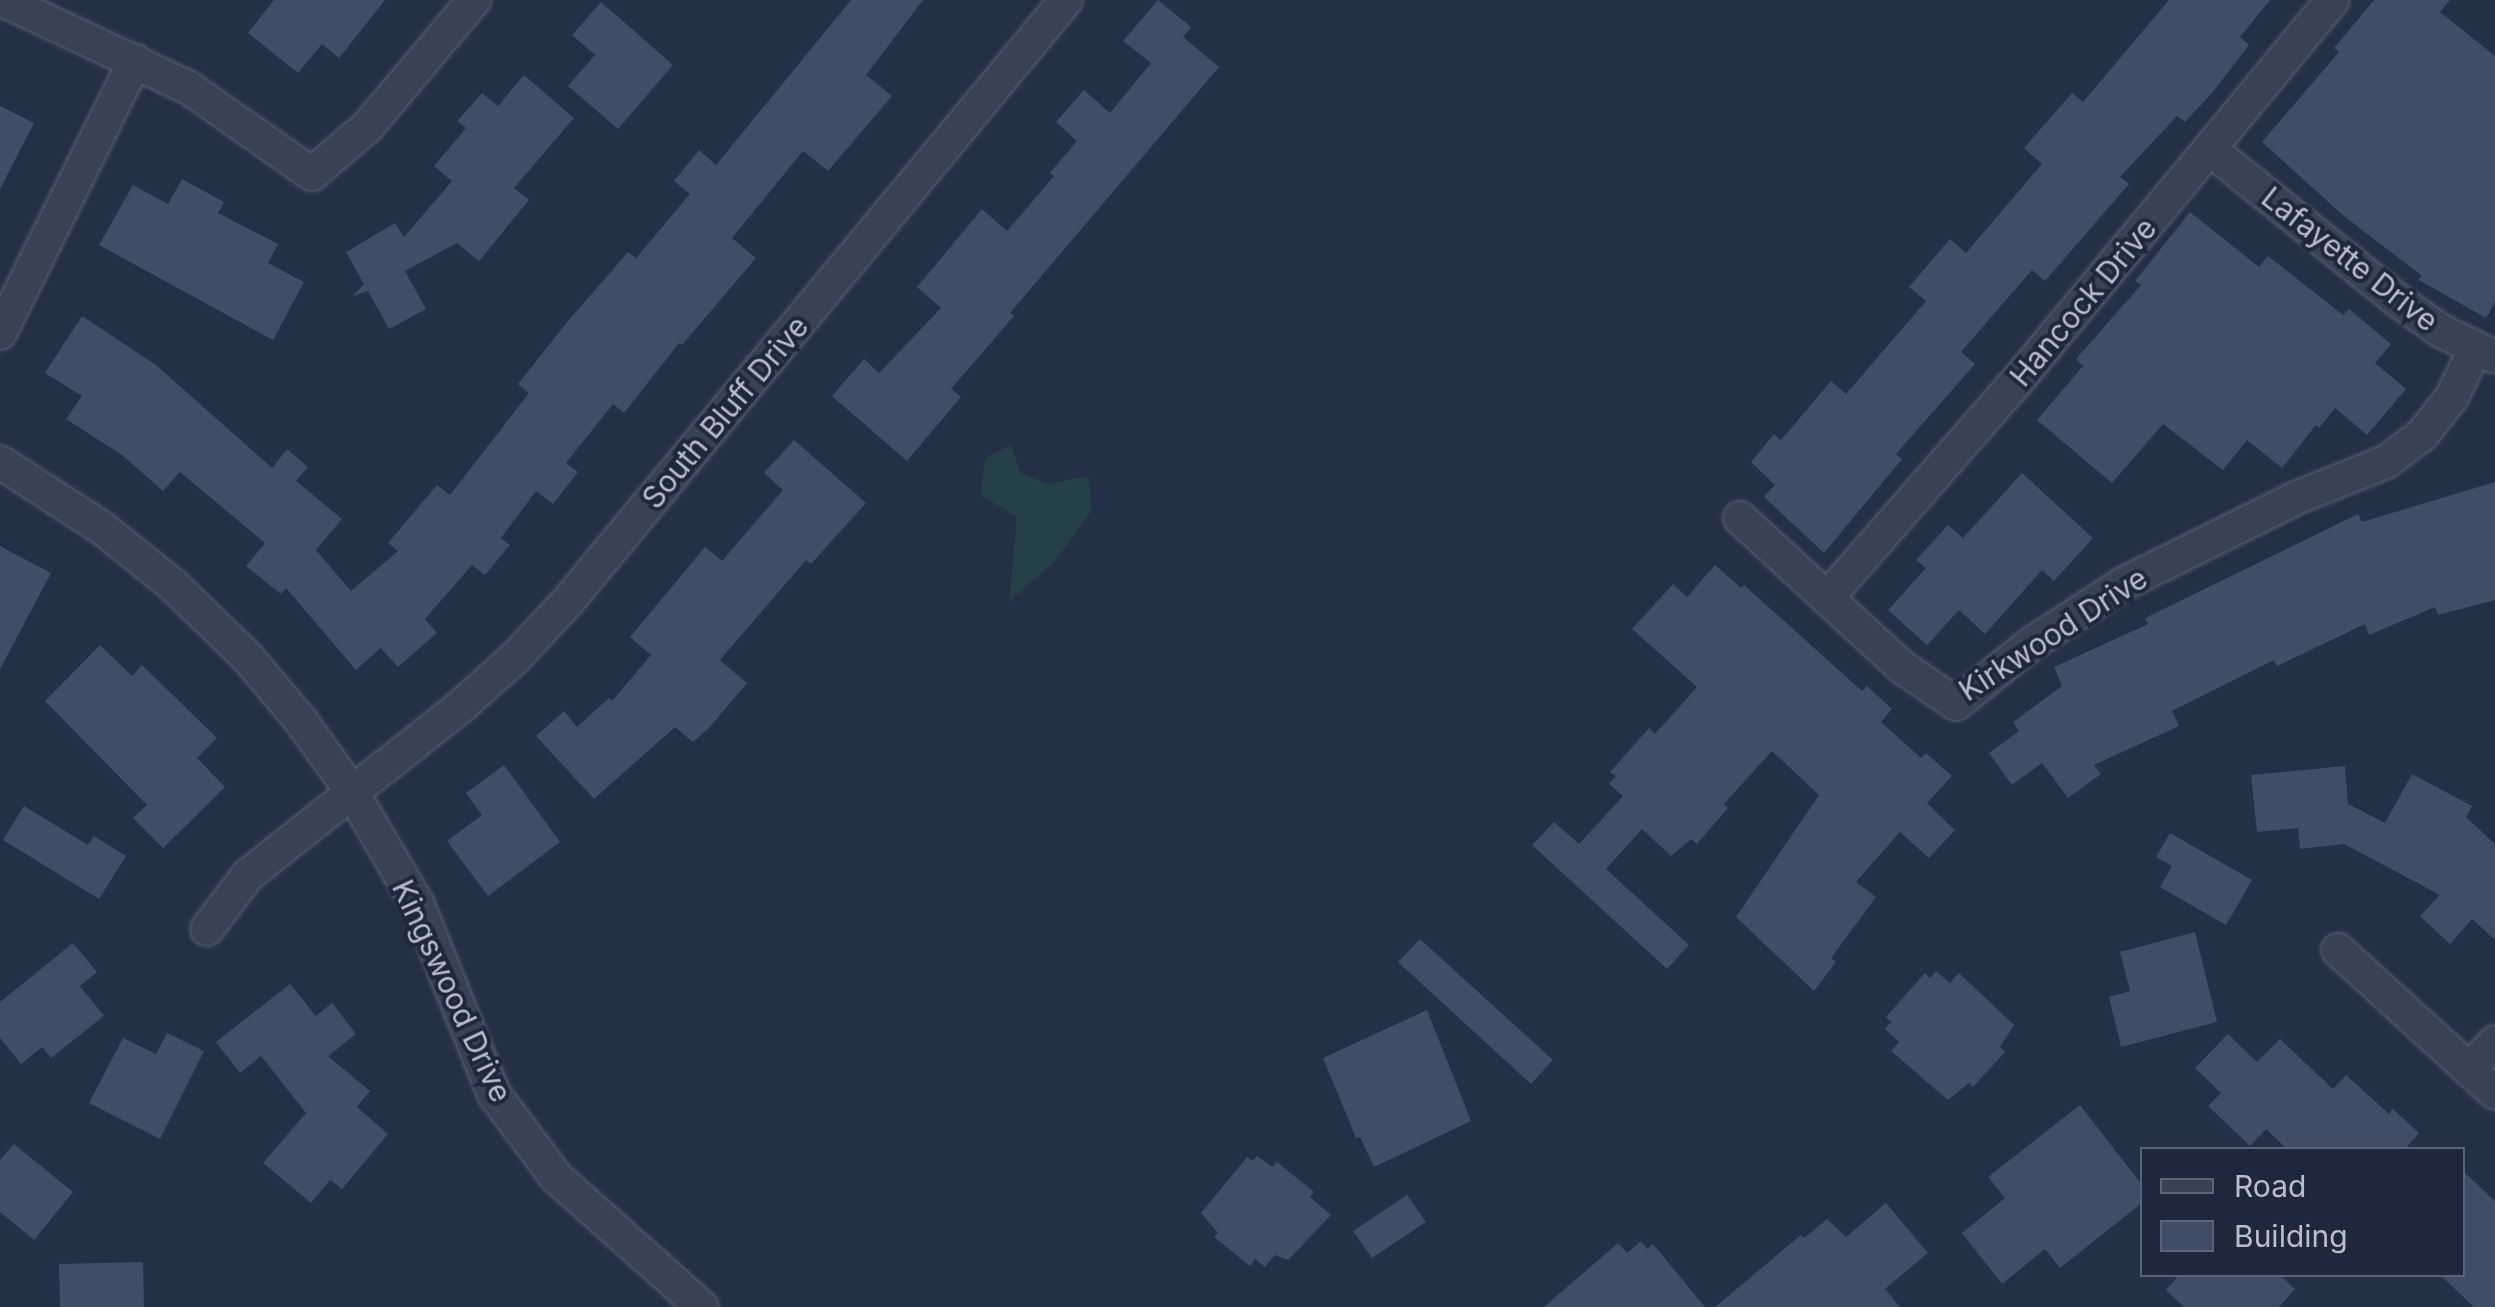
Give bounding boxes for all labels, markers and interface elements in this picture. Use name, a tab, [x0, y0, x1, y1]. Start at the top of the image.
street label: Lafayette Drive	[2255, 179, 2445, 339]
street label: Hancock Drive	[2002, 211, 2164, 393]
street label: South Bluff Drive	[634, 309, 816, 515]
street label: Kirkwood Drive	[1952, 560, 2154, 708]
street label: Kingswood Drive	[385, 874, 519, 1108]
legend	[2140, 1147, 2465, 1277]
text: Road	[2234, 1168, 2306, 1204]
text: Building	[2234, 1218, 2348, 1254]

